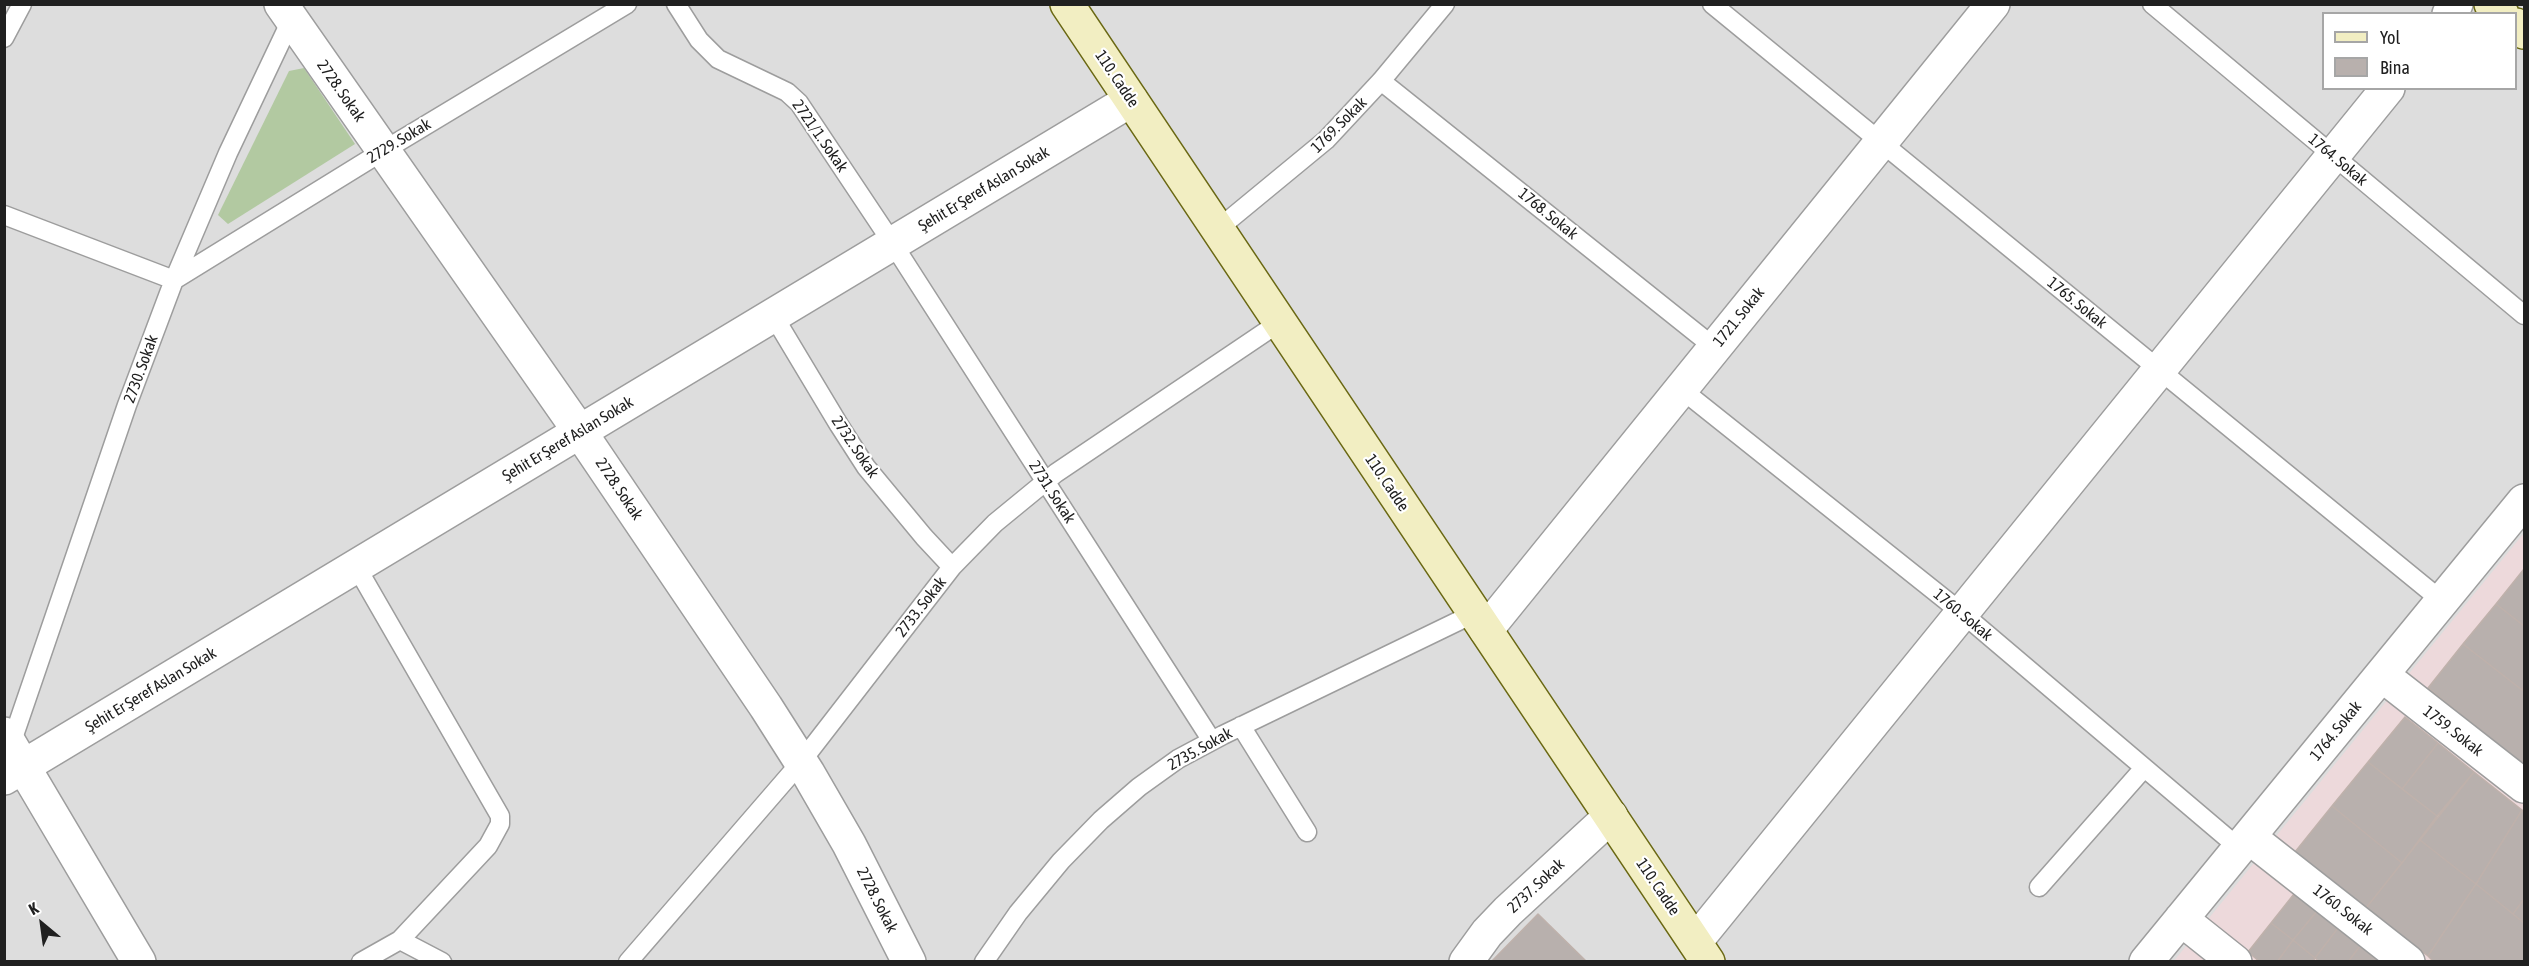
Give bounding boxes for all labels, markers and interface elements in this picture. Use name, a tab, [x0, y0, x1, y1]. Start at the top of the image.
legend	[2322, 12, 2517, 90]
text: Yol	[2380, 27, 2400, 48]
street label: 110. Cadde	[1091, 47, 1143, 111]
street label: 2728. Sokak	[313, 56, 369, 126]
text: Bina	[2380, 57, 2410, 78]
street label: 1769. Sokak	[1307, 93, 1371, 157]
street label: 2721/1. Sokak	[788, 96, 852, 176]
street label: 2729. Sokak	[364, 115, 434, 167]
street label: 1764. Sokak	[2305, 130, 2371, 190]
street label: Şehit Er Şeref Aslan Sokak	[915, 142, 1053, 236]
street label: 1768. Sokak	[1514, 184, 1582, 244]
street label: 1765. Sokak	[2043, 273, 2111, 333]
street label: 1721. Sokak	[1709, 283, 1769, 351]
street label: 2730. Sokak	[120, 332, 162, 406]
street label: Şehit Er Şeref Aslan Sokak	[499, 392, 637, 486]
street label: 2732. Sokak	[827, 412, 883, 482]
street label: 110. Cadde	[1361, 451, 1413, 515]
street label: 2728. Sokak	[591, 454, 647, 524]
street label: 2731. Sokak	[1025, 457, 1079, 527]
street label: 2733. Sokak	[892, 573, 950, 641]
street label: 1760. Sokak	[1930, 585, 1996, 645]
street label: Şehit Er Şeref Aslan Sokak	[82, 643, 220, 737]
street label: 1764. Sokak	[2306, 697, 2366, 765]
street label: 1759. Sokak	[2419, 702, 2487, 760]
street label: 2735. Sokak	[1164, 723, 1236, 775]
street label: 2737. Sokak	[1504, 855, 1568, 917]
street label: 110. Cadde	[1632, 855, 1684, 919]
street label: 2728. Sokak	[852, 864, 902, 936]
street label: 1760. Sokak	[2309, 881, 2377, 939]
north arrow	[12, 894, 72, 954]
text: K	[25, 898, 41, 918]

